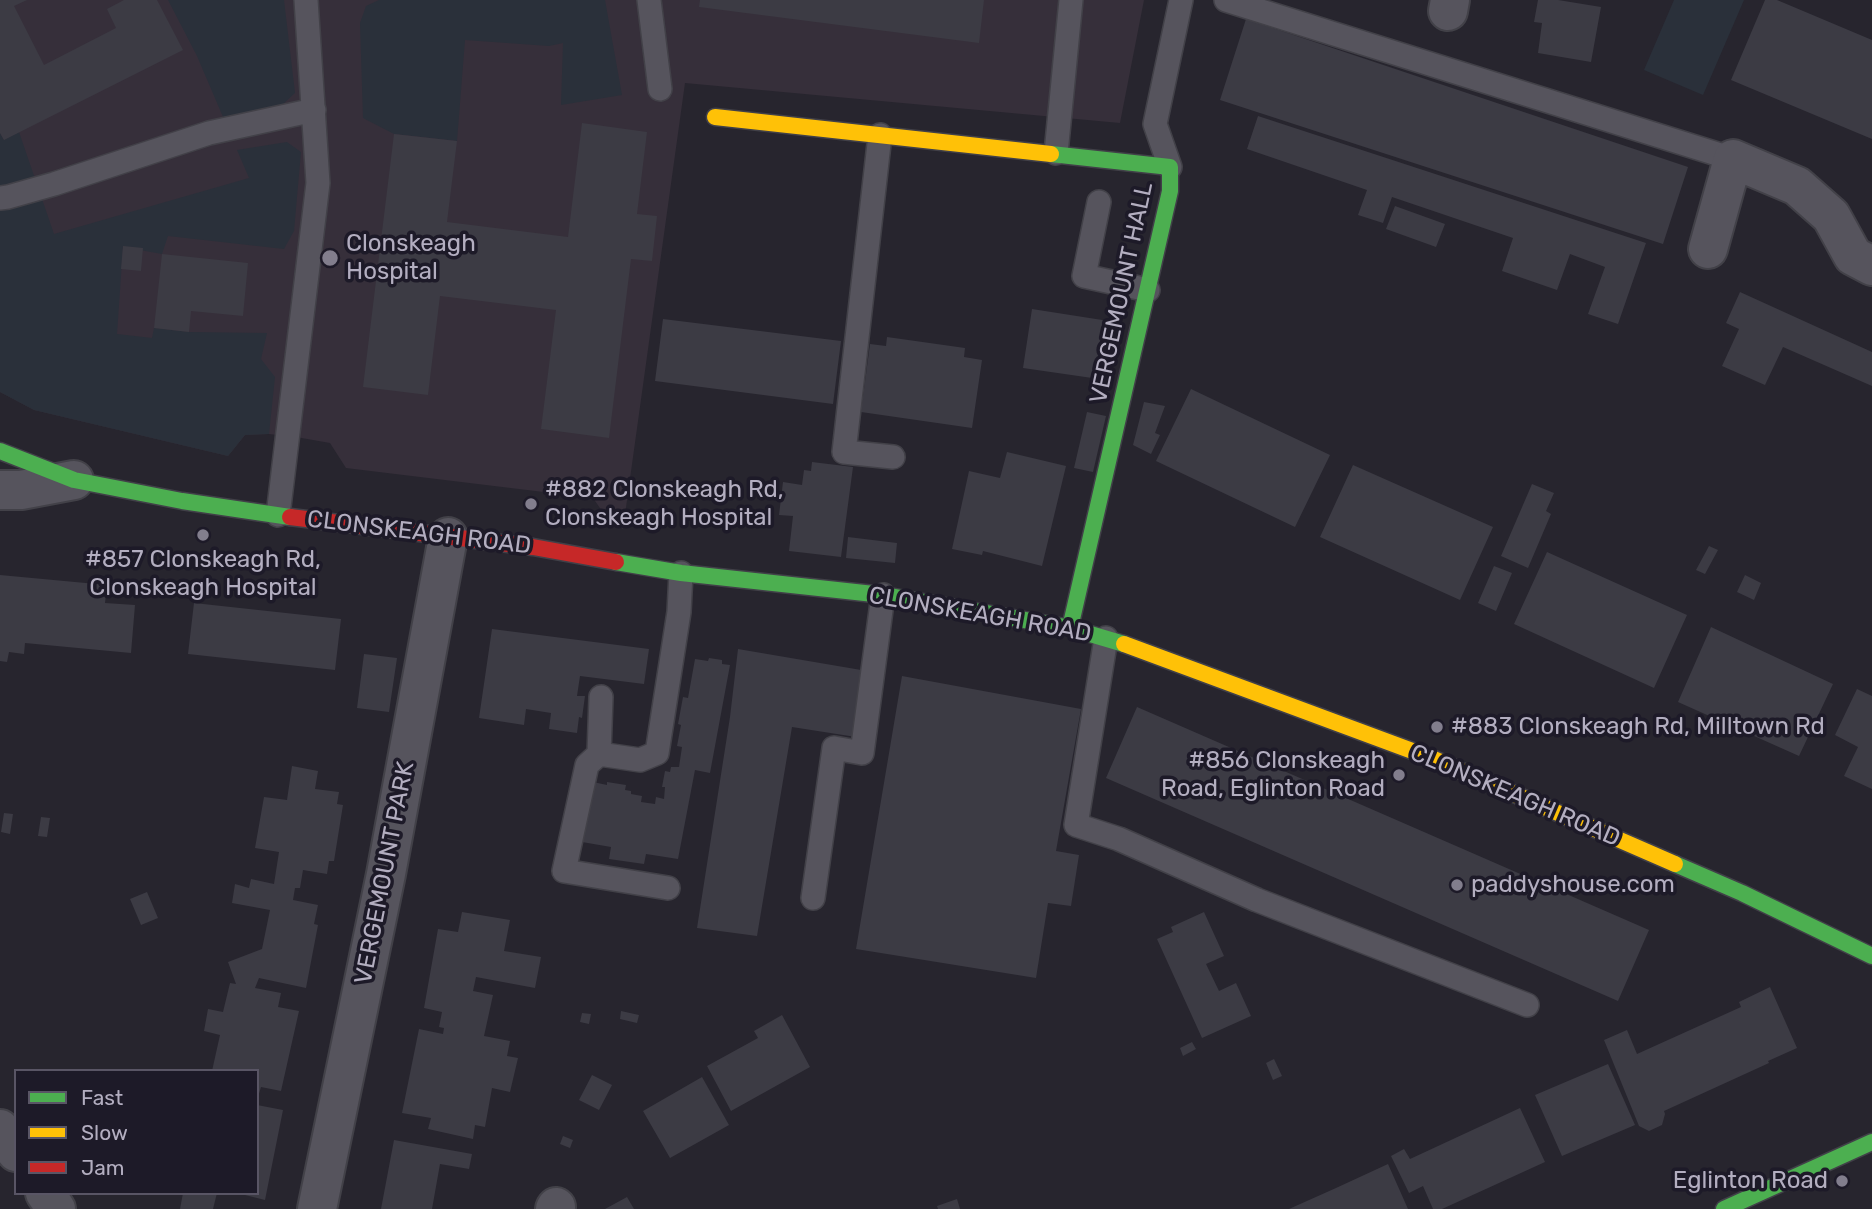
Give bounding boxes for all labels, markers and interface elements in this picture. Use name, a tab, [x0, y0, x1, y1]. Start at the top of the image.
street label: VERGEMOUNT HALL	[1084, 180, 1160, 406]
place label: Clonskeagh Hospital	[346, 230, 476, 286]
marker: Clonskeagh Hospital	[320, 248, 340, 268]
place label: #882 Clonskeagh Rd, Clonskeagh Hospital	[545, 476, 784, 532]
marker: #882 Clonskeagh Rd, Clonskeagh Hospital	[523, 496, 539, 512]
street label: CLONSKEAGH ROAD	[305, 505, 533, 561]
marker: #857 Clonskeagh Rd, Clonskeagh Hospital	[195, 527, 211, 543]
place label: #857 Clonskeagh Rd, Clonskeagh Hospital	[85, 546, 321, 602]
street label: CLONSKEAGH ROAD	[866, 581, 1094, 649]
place label: #883 Clonskeagh Rd, Milltown Rd	[1451, 713, 1825, 741]
marker: #883 Clonskeagh Rd, Milltown Rd	[1429, 719, 1445, 735]
street label: CLONSKEAGH ROAD	[1406, 739, 1624, 853]
place label: #856 Clonskeagh Road, Eglinton Road	[1161, 747, 1385, 803]
street label: VERGEMOUNT PARK	[349, 759, 421, 987]
marker: #856 Clonskeagh Road, Eglinton Road	[1391, 767, 1407, 783]
place label: paddyshouse.com	[1471, 871, 1675, 899]
marker: paddyshouse.com	[1449, 877, 1465, 893]
legend	[14, 1069, 259, 1195]
text: Fast	[81, 1085, 123, 1110]
text: Slow	[81, 1120, 128, 1145]
text: Jam	[81, 1155, 125, 1180]
place label: Eglinton Road	[1673, 1167, 1828, 1195]
marker: Eglinton Road	[1834, 1173, 1850, 1189]

